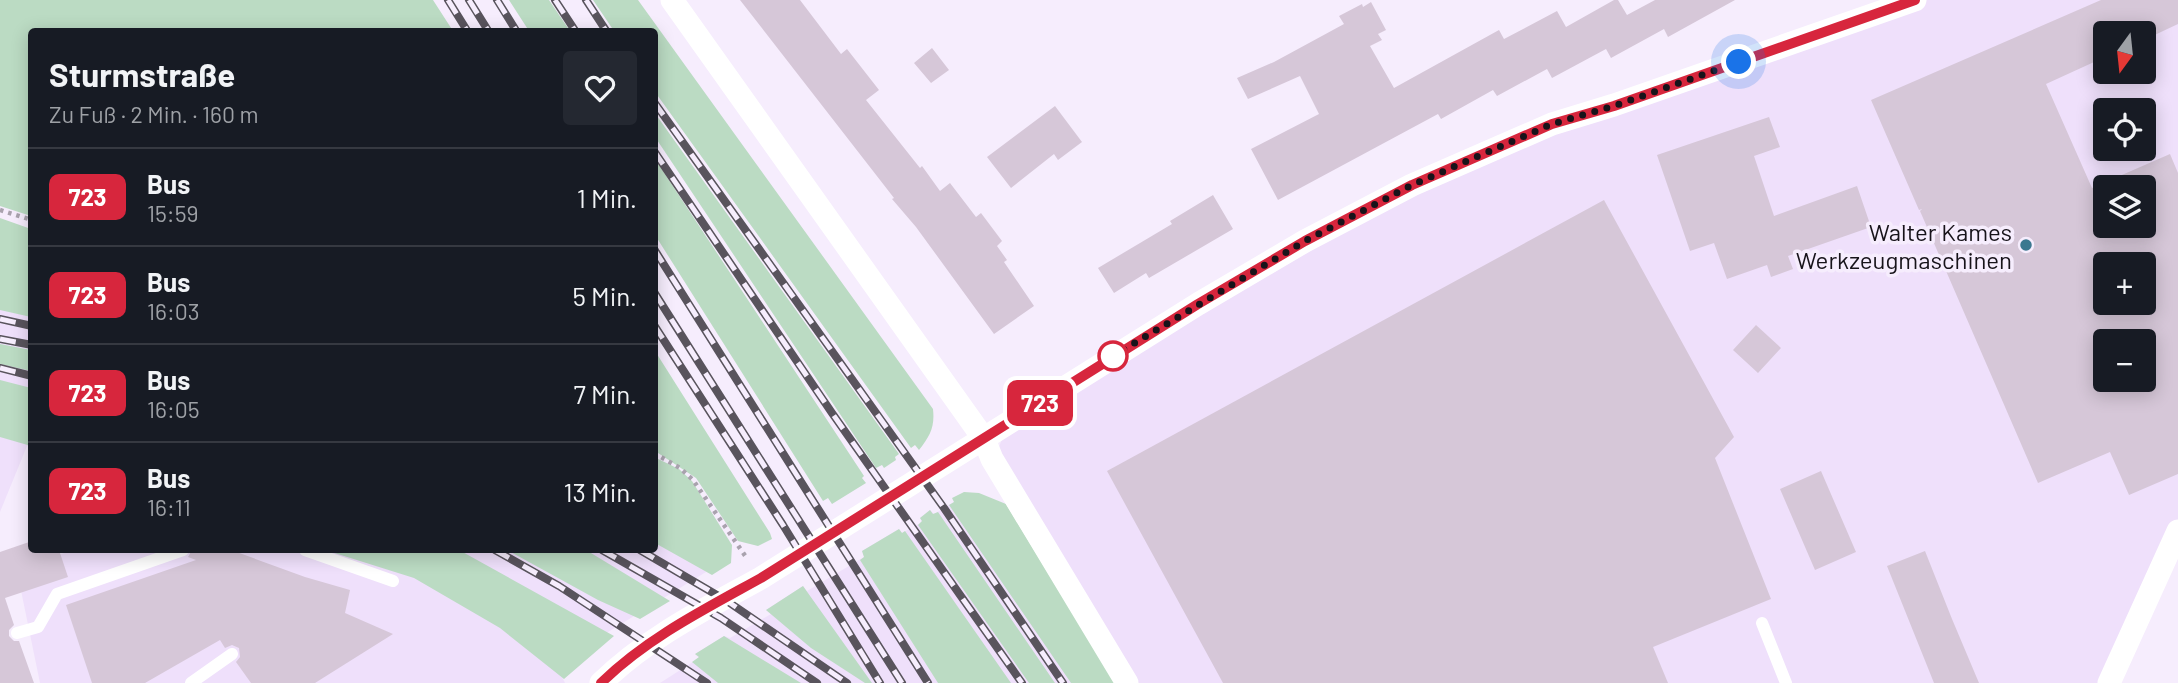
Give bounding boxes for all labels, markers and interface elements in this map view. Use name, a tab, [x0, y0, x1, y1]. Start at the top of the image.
north arrow	[2093, 21, 2156, 84]
map controls	[2093, 21, 2156, 392]
your location	[1721, 44, 1756, 79]
button: heart	[563, 51, 637, 125]
text: Sturmstraße	[49, 54, 235, 94]
button: locate	[2093, 98, 2156, 161]
text: Zu Fuß · 2 Min. · 160 m	[49, 100, 259, 128]
text: Bus	[147, 168, 190, 199]
button: layers	[2093, 175, 2156, 238]
text: 723	[69, 182, 106, 211]
text: 1 Min.	[577, 182, 637, 213]
text: 15:59	[147, 199, 198, 227]
place label: Walter Kames Werkzeugmaschinen	[1796, 217, 2012, 274]
marker: Walter Kames Werkzeugmaschinen	[2018, 237, 2034, 253]
button: +	[2093, 252, 2156, 315]
text: Bus	[147, 266, 190, 297]
text: 723	[69, 280, 106, 309]
text: 5 Min.	[573, 280, 637, 311]
text: 16:03	[147, 297, 200, 325]
button: −	[2093, 329, 2156, 392]
unlabelled marker	[1098, 341, 1128, 371]
text: Bus	[147, 364, 190, 395]
text: 723	[69, 378, 106, 407]
text: 7 Min.	[574, 378, 637, 409]
line badge: 723	[1000, 380, 1080, 426]
text: 723	[1021, 388, 1059, 417]
text: 16:05	[147, 395, 200, 423]
text: Bus	[147, 462, 190, 493]
text: 723	[69, 476, 106, 505]
text: 13 Min.	[563, 476, 637, 507]
text: 16:11	[147, 493, 191, 521]

